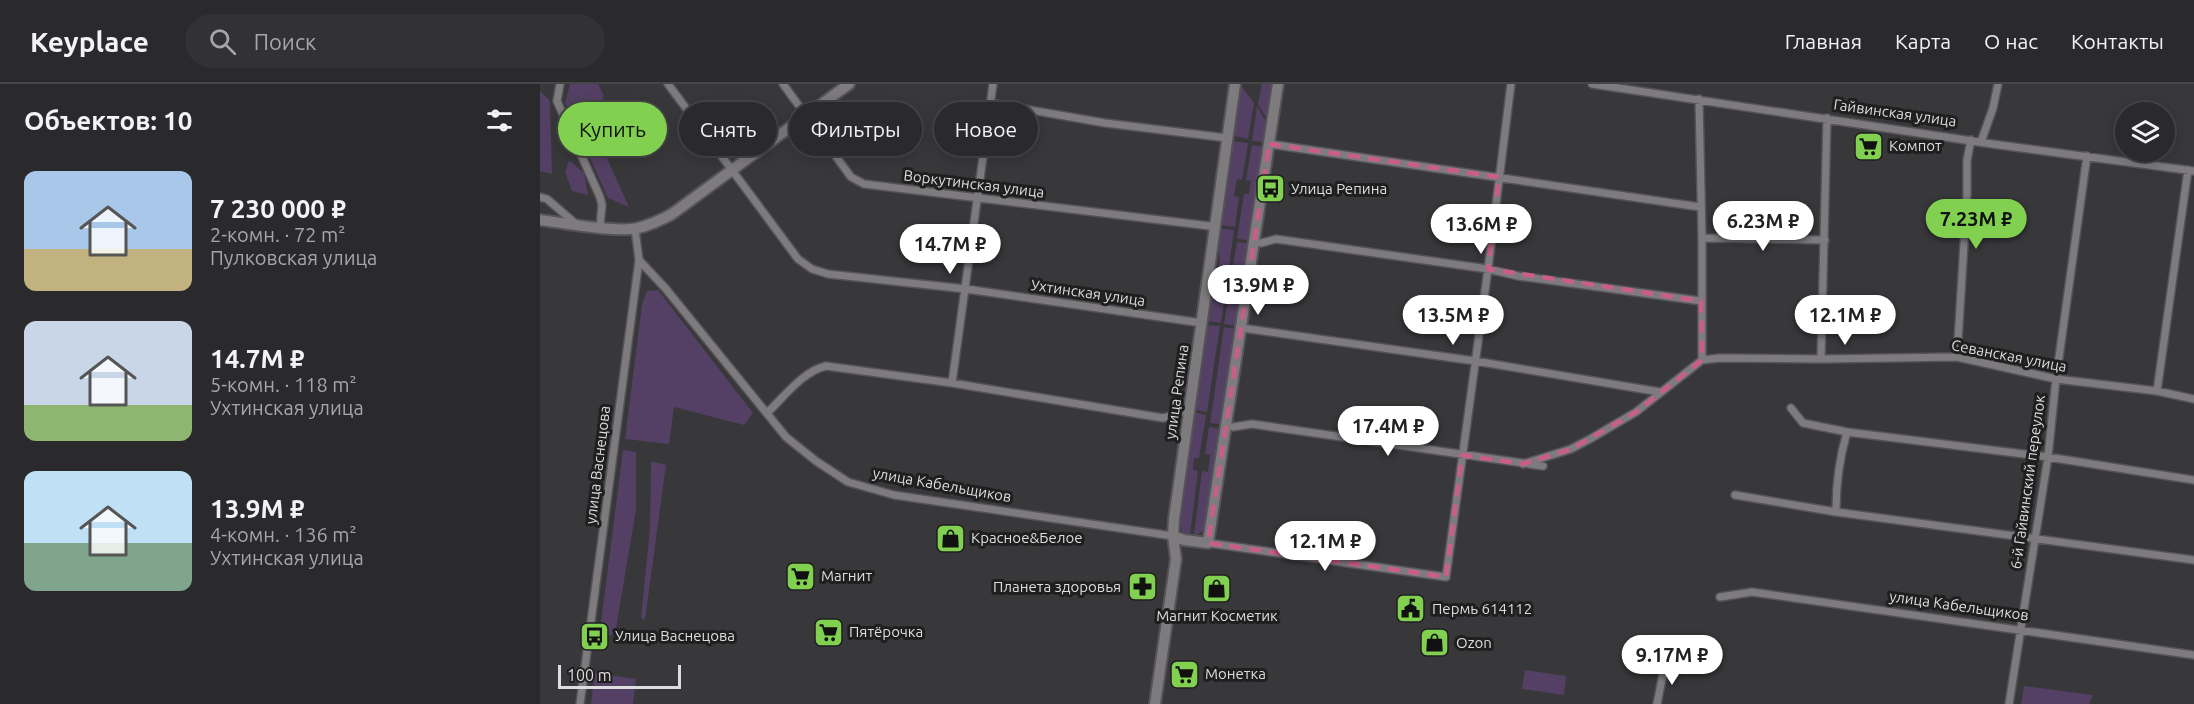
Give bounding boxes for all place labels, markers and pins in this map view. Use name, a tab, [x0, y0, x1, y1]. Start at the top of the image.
supermarket icon: Компот	[1852, 130, 1884, 162]
place label: Компот	[1889, 137, 1942, 154]
bus stop icon: Улица Репина	[1254, 173, 1286, 205]
place label: Улица Репина	[1291, 180, 1387, 197]
pin: 7.23M ₽	[1921, 199, 2031, 250]
pin: 6.23M ₽	[1708, 201, 1818, 252]
pin: 13.6M ₽	[1426, 204, 1536, 255]
pin: 14.7M ₽	[895, 224, 1005, 275]
pin: 13.9M ₽	[1203, 265, 1313, 316]
pin: 13.5M ₽	[1398, 295, 1508, 346]
pin: 12.1M ₽	[1790, 295, 1900, 346]
pin: 17.4M ₽	[1333, 406, 1443, 457]
pin: 12.1M ₽	[1270, 521, 1380, 572]
shop icon: Красное&Белое	[934, 522, 966, 554]
place label: Красное&Белое	[971, 529, 1083, 546]
supermarket icon: Магнит	[784, 560, 816, 592]
place label: Магнит	[821, 567, 872, 584]
pharmacy icon: Планета здоровья	[1126, 571, 1158, 603]
shop icon: Магнит Косметик	[1201, 573, 1233, 605]
place label: Планета здоровья	[993, 578, 1121, 595]
public building icon: Пермь 614112	[1395, 593, 1427, 625]
place label: Пермь 614112	[1432, 600, 1532, 617]
place label: Магнит Косметик	[1156, 607, 1278, 624]
supermarket icon: Пятёрочка	[812, 616, 844, 648]
bus stop icon: Улица Васнецова	[578, 620, 610, 652]
place label: Пятёрочка	[849, 623, 923, 640]
place label: Улица Васнецова	[615, 627, 735, 644]
shop icon: Ozon	[1419, 627, 1451, 659]
place label: Ozon	[1456, 634, 1492, 651]
pin: 9.17M ₽	[1617, 635, 1727, 686]
supermarket icon: Монетка	[1168, 658, 1200, 690]
place label: Монетка	[1205, 665, 1266, 682]

